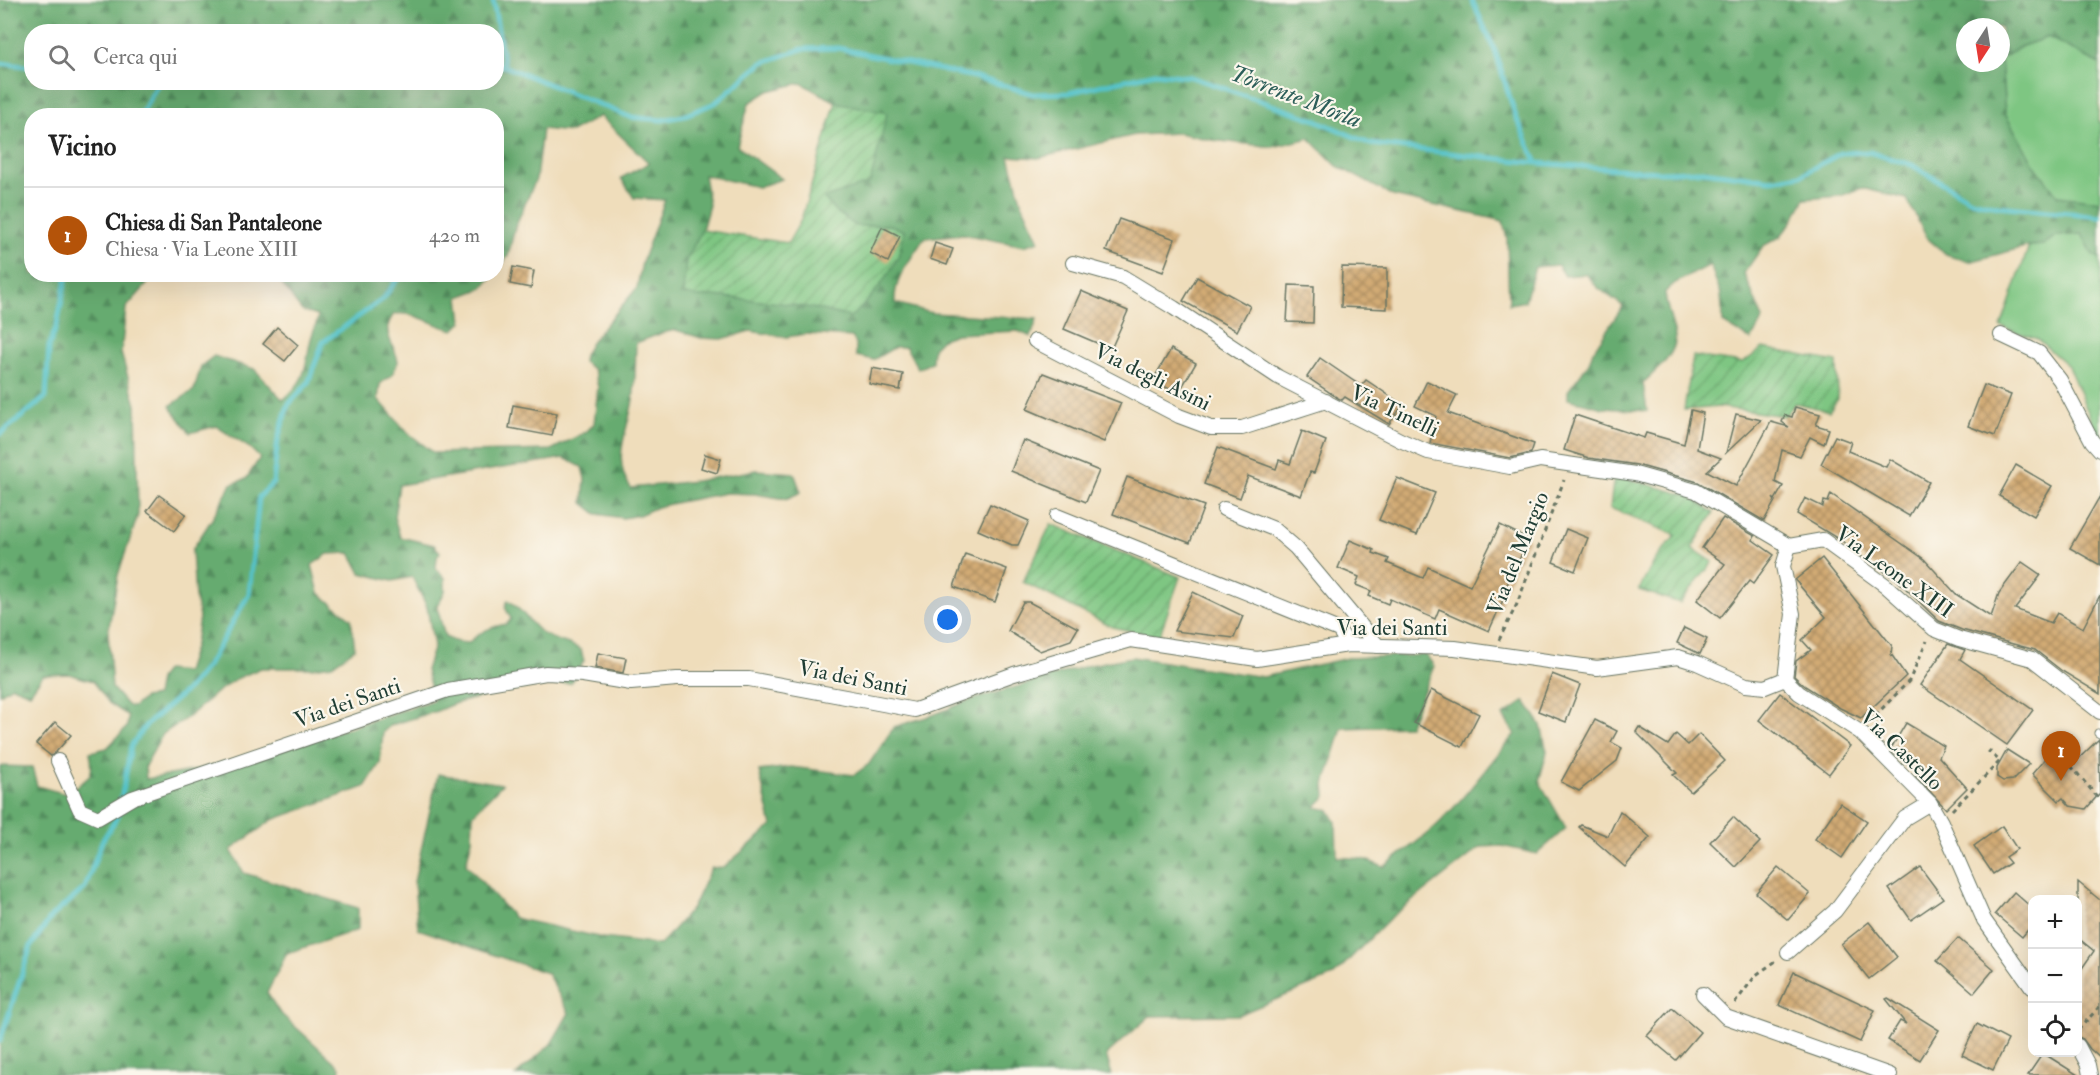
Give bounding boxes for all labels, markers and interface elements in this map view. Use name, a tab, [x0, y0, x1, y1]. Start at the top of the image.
north arrow	[1956, 18, 2010, 72]
search box	[24, 24, 504, 90]
icon: search	[45, 41, 78, 74]
text: Cerca qui	[93, 43, 178, 71]
water label: Torrente Morla	[1226, 57, 1365, 136]
text: Vicino	[48, 131, 116, 163]
text: Chiesa di San Pantaleone	[105, 209, 322, 237]
text: 1	[64, 223, 71, 248]
text: 420 m	[429, 223, 480, 248]
text: Chiesa · Via Leone XIII	[105, 237, 298, 262]
street label: Via degli Asini	[1090, 337, 1216, 417]
street label: Via Tinelli	[1346, 378, 1443, 444]
street label: Via del Margio	[1480, 488, 1555, 619]
street label: Via Leone XIII	[1830, 519, 1959, 624]
your location	[933, 605, 962, 634]
street label: Via dei Santi	[1337, 614, 1448, 642]
street label: Via dei Santi	[796, 654, 910, 702]
street label: Via dei Santi	[290, 672, 404, 734]
street label: Via Castello	[1854, 703, 1949, 797]
pin: 1	[2042, 732, 2080, 781]
map controls	[2028, 895, 2082, 1057]
button: +	[2028, 895, 2082, 949]
button: −	[2028, 949, 2082, 1003]
button: locate	[2028, 1003, 2082, 1057]

